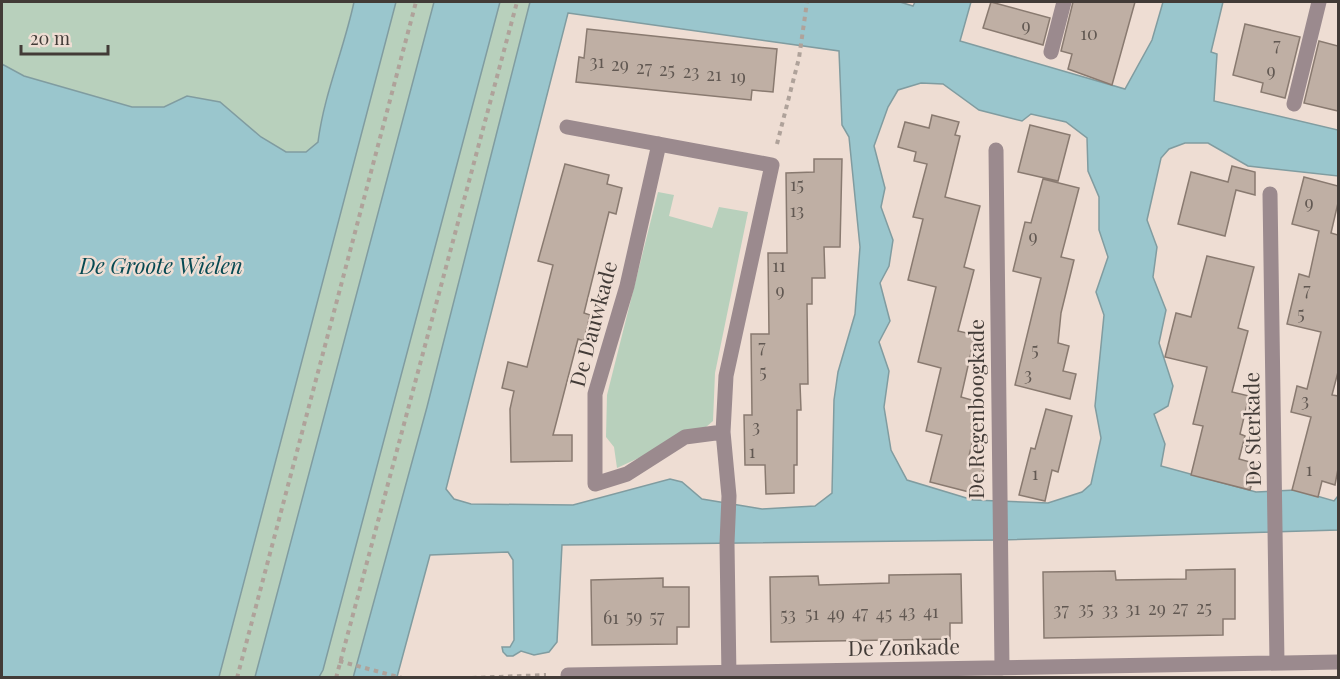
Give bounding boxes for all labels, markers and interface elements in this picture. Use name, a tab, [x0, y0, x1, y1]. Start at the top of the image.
house number: 9	[1021, 13, 1031, 37]
scale bar	[21, 18, 108, 56]
house number: 10	[1080, 21, 1098, 45]
text: 20 m	[30, 26, 70, 50]
house number: 7	[1273, 32, 1281, 56]
house number: 31	[590, 49, 605, 73]
house number: 29	[611, 52, 629, 76]
house number: 27	[636, 55, 653, 79]
house number: 25	[659, 57, 675, 81]
house number: 9	[1266, 58, 1276, 82]
house number: 23	[683, 59, 699, 83]
house number: 21	[706, 62, 722, 86]
house number: 19	[730, 64, 746, 88]
house number: 15	[790, 172, 804, 196]
house number: 9	[1304, 190, 1314, 214]
house number: 13	[790, 198, 804, 222]
house number: 9	[1028, 224, 1038, 248]
water label: De Groote Wielen	[78, 250, 243, 280]
house number: 11	[772, 253, 786, 277]
street label: De Dauwkade	[562, 258, 622, 389]
house number: 7	[1303, 277, 1311, 301]
house number: 9	[775, 278, 785, 302]
house number: 5	[1297, 301, 1305, 325]
street label: De Regenboogkade	[961, 319, 989, 499]
house number: 7	[758, 334, 766, 358]
house number: 5	[1031, 337, 1039, 361]
house number: 5	[759, 359, 767, 383]
house number: 3	[1024, 362, 1032, 386]
street label: De Sterkade	[1236, 372, 1266, 486]
house number: 3	[1301, 388, 1309, 412]
house number: 3	[752, 414, 760, 438]
house number: 1	[749, 439, 756, 463]
house number: 1	[1306, 457, 1313, 481]
house number: 1	[1032, 461, 1039, 485]
house number: 27	[1172, 595, 1189, 619]
house number: 25	[1196, 595, 1212, 619]
house number: 35	[1078, 596, 1094, 620]
house number: 31	[1126, 596, 1141, 620]
house number: 29	[1148, 596, 1166, 620]
house number: 37	[1053, 597, 1069, 621]
house number: 33	[1102, 597, 1118, 621]
house number: 43	[899, 599, 915, 623]
house number: 41	[923, 599, 939, 623]
house number: 47	[852, 600, 869, 624]
house number: 51	[805, 601, 819, 625]
house number: 49	[827, 601, 845, 625]
house number: 45	[876, 601, 892, 625]
house number: 53	[780, 602, 796, 626]
house number: 59	[626, 604, 642, 628]
house number: 57	[650, 604, 665, 628]
house number: 61	[603, 605, 619, 629]
street label: De Zonkade	[848, 631, 960, 661]

